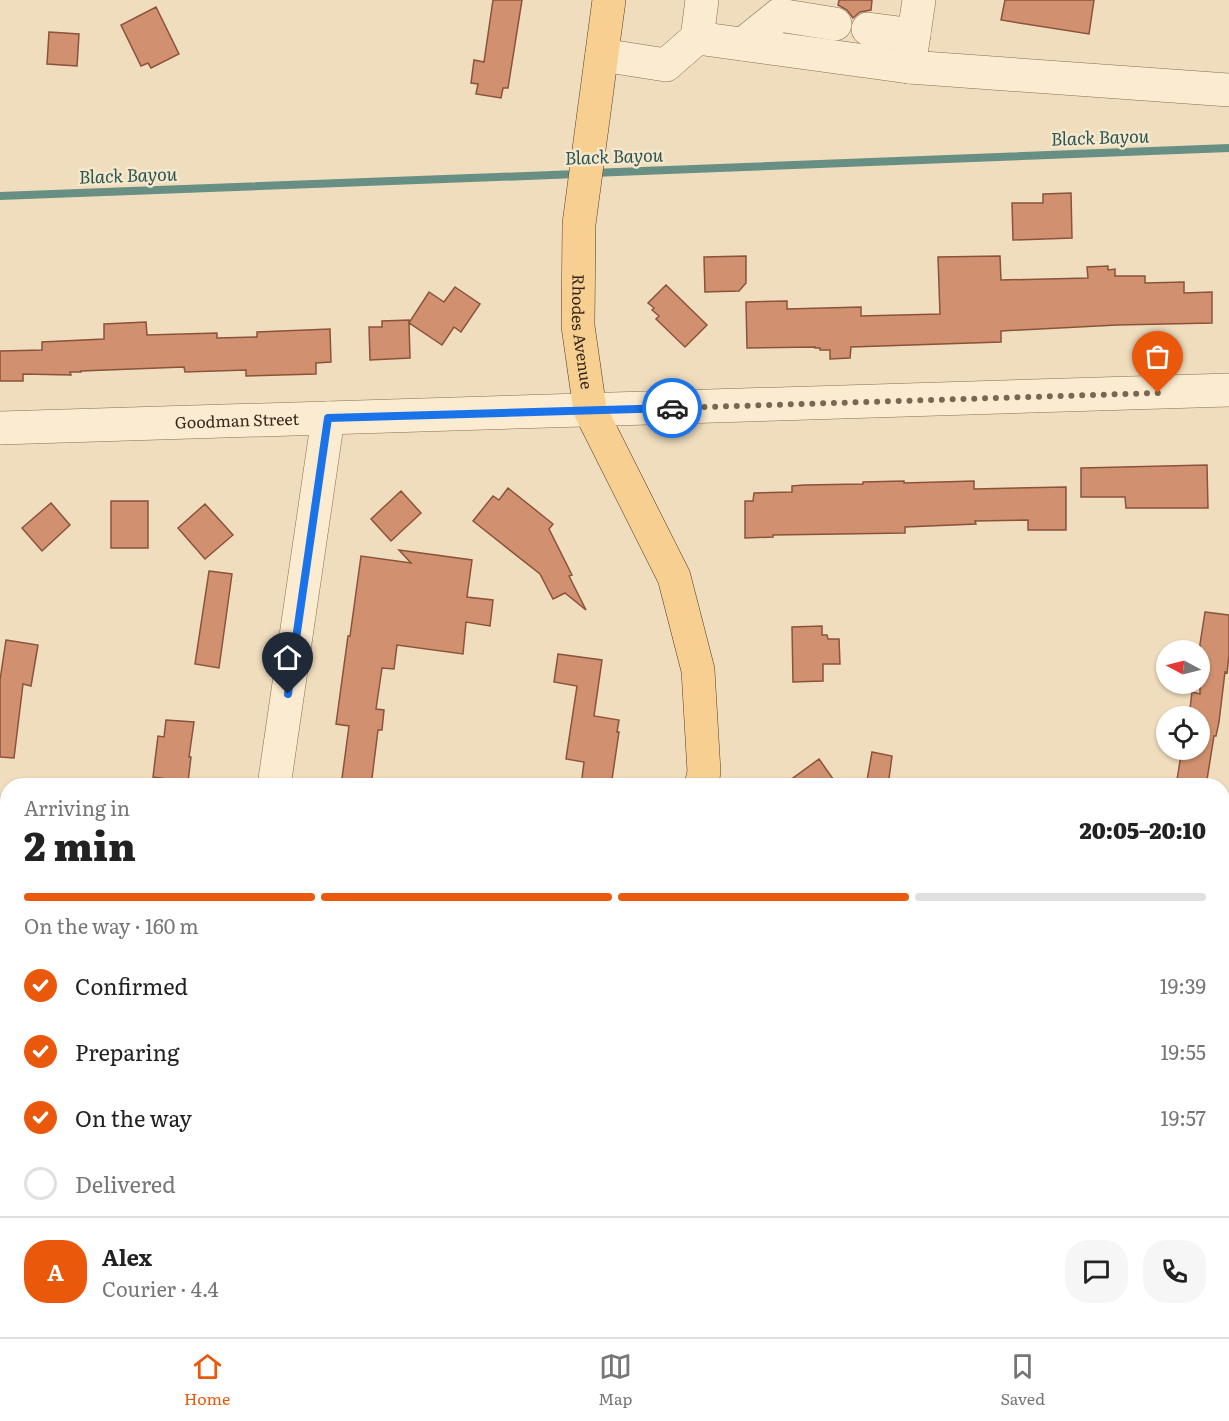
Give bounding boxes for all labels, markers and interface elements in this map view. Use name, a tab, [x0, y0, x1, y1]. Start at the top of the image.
water label: Black Bayou	[1050, 121, 1150, 152]
water label: Black Bayou	[564, 140, 664, 171]
water label: Black Bayou	[78, 159, 178, 190]
street label: Rhodes Avenue	[567, 274, 600, 391]
pin	[1132, 331, 1183, 393]
icon: bag	[1141, 340, 1174, 373]
courier	[642, 378, 702, 438]
icon: car	[656, 392, 689, 425]
street label: Goodman Street	[174, 406, 300, 434]
pin	[262, 632, 313, 694]
north arrow	[1156, 640, 1210, 694]
map controls	[1156, 640, 1210, 760]
icon: home	[271, 641, 304, 674]
button: locate	[1156, 706, 1210, 760]
text: Arriving in	[24, 792, 130, 822]
text: 20:05–20:10	[1079, 813, 1206, 846]
text: 2 min	[24, 815, 136, 873]
text: On the way · 160 m	[24, 910, 199, 940]
icon: check	[24, 969, 57, 1002]
text: Confirmed	[75, 969, 188, 1002]
text: 19:39	[1160, 970, 1206, 1000]
icon: check	[24, 1035, 57, 1068]
text: Preparing	[75, 1035, 179, 1068]
text: 19:55	[1160, 1036, 1206, 1066]
icon: check	[24, 1101, 57, 1134]
text: On the way	[75, 1101, 192, 1134]
text: 19:57	[1161, 1102, 1206, 1132]
text: Delivered	[75, 1167, 176, 1200]
text: Alex	[102, 1240, 152, 1273]
button: chat	[1065, 1240, 1128, 1303]
button: phone	[1143, 1240, 1206, 1303]
text: A	[47, 1255, 64, 1288]
text: Courier · 4.4	[102, 1273, 219, 1303]
tab: Home	[184, 1350, 230, 1410]
tab: Map	[598, 1350, 632, 1410]
tab: Saved	[1000, 1350, 1045, 1410]

